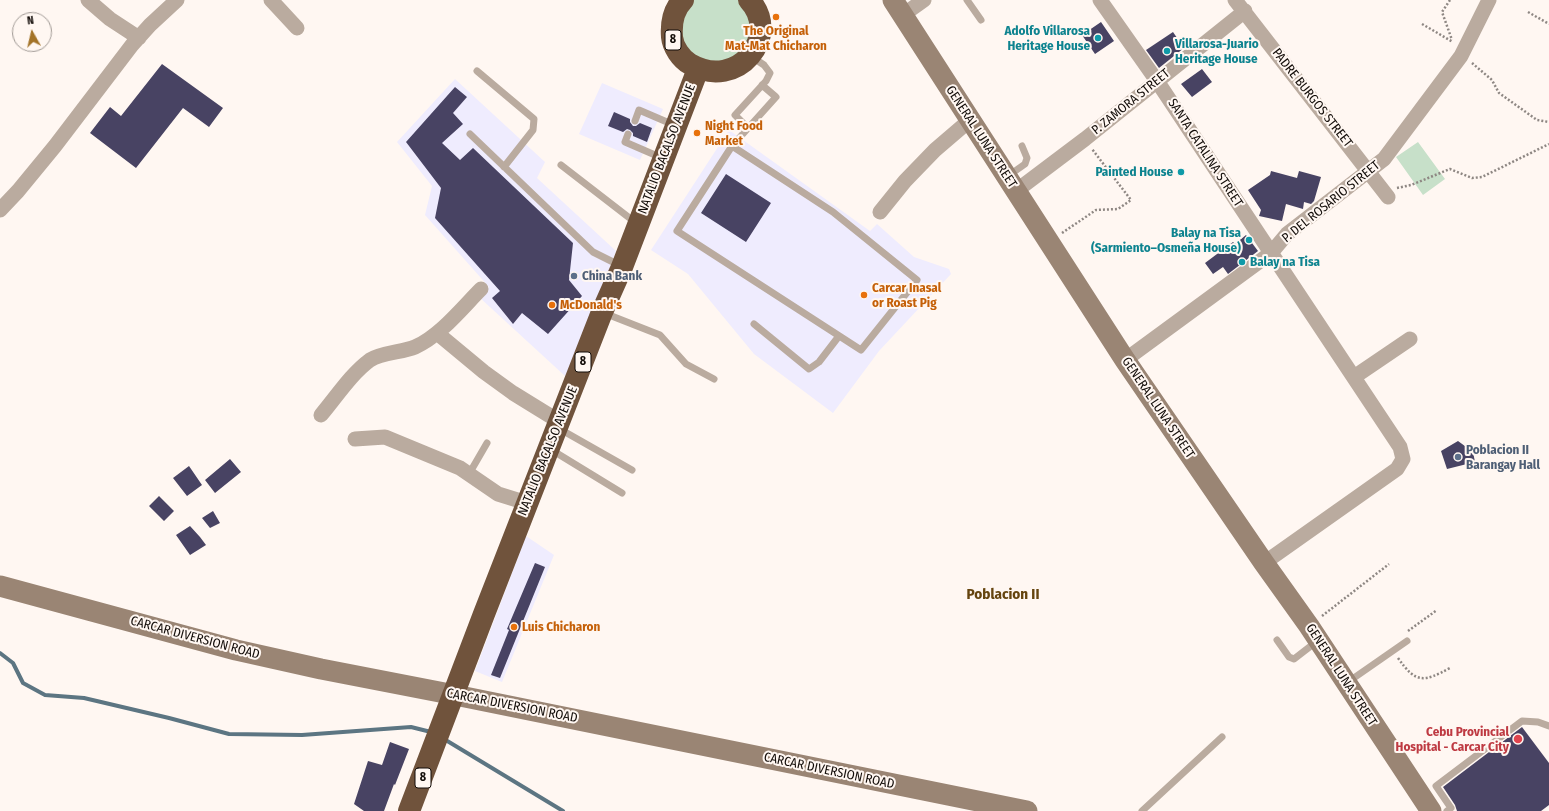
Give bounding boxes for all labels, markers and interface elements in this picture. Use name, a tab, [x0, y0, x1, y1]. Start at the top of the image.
north arrow	[12, 12, 52, 52]
marker: The Original Mat-Mat Chicharon	[771, 12, 781, 22]
text: N	[26, 14, 35, 28]
place label: The Original Mat-Mat Chicharon	[725, 23, 827, 54]
place label: Adolfo Villarosa Heritage House	[1004, 23, 1090, 54]
road number: 8	[665, 30, 681, 50]
marker: Adolfo Villarosa Heritage House	[1093, 33, 1103, 43]
place label: Villarosa-Juario Heritage House	[1175, 36, 1259, 67]
marker: Villarosa-Juario Heritage House	[1162, 46, 1172, 56]
street label: PADRE BURGOS STREET	[1269, 46, 1355, 150]
street label: P. ZAMORA STREET	[1089, 66, 1173, 138]
street label: NATALIO BACALSO AVENUE	[635, 82, 699, 216]
street label: GENERAL LUNA STREET	[942, 83, 1020, 191]
street label: SANTA CATALINA STREET	[1164, 96, 1246, 210]
place label: Night Food Market	[705, 118, 763, 149]
marker: Night Food Market	[692, 128, 702, 138]
street label: P. DEL ROSARIO STREET	[1279, 158, 1383, 246]
place label: Painted House	[1095, 164, 1173, 180]
marker: Painted House	[1176, 167, 1186, 177]
place label: Balay na Tisa (Sarmiento–Osmeña House)	[1091, 225, 1241, 256]
marker: Balay na Tisa (Sarmiento–Osmeña House)	[1244, 235, 1254, 245]
place label: Balay na Tisa	[1250, 254, 1320, 270]
marker: Balay na Tisa	[1237, 257, 1247, 267]
place label: China Bank	[582, 268, 642, 284]
marker: China Bank	[569, 271, 579, 281]
place label: Carcar Inasal or Roast Pig	[872, 280, 941, 311]
marker: Carcar Inasal or Roast Pig	[859, 290, 869, 300]
place label: McDonald's	[560, 297, 622, 313]
marker: McDonald's	[547, 300, 557, 310]
road number: 8	[575, 352, 591, 372]
street label: GENERAL LUNA STREET	[1118, 354, 1198, 462]
street label: NATALIO BACALSO AVENUE	[515, 384, 581, 518]
place label: Poblacion II Barangay Hall	[1466, 442, 1540, 473]
marker: Poblacion II Barangay Hall	[1453, 452, 1463, 462]
district label: Poblacion II	[967, 586, 1039, 604]
street label: CARCAR DIVERSION ROAD	[129, 613, 261, 663]
place label: Luis Chicharon	[522, 619, 600, 635]
street label: GENERAL LUNA STREET	[1302, 621, 1380, 729]
marker: Luis Chicharon	[509, 622, 519, 632]
street label: CARCAR DIVERSION ROAD	[445, 686, 579, 726]
place label: Cebu Provincial Hospital - Carcar City	[1396, 724, 1509, 755]
marker: Cebu Provincial Hospital - Carcar City	[1512, 733, 1524, 745]
street label: CARCAR DIVERSION ROAD	[762, 750, 896, 792]
road number: 8	[415, 768, 431, 788]

